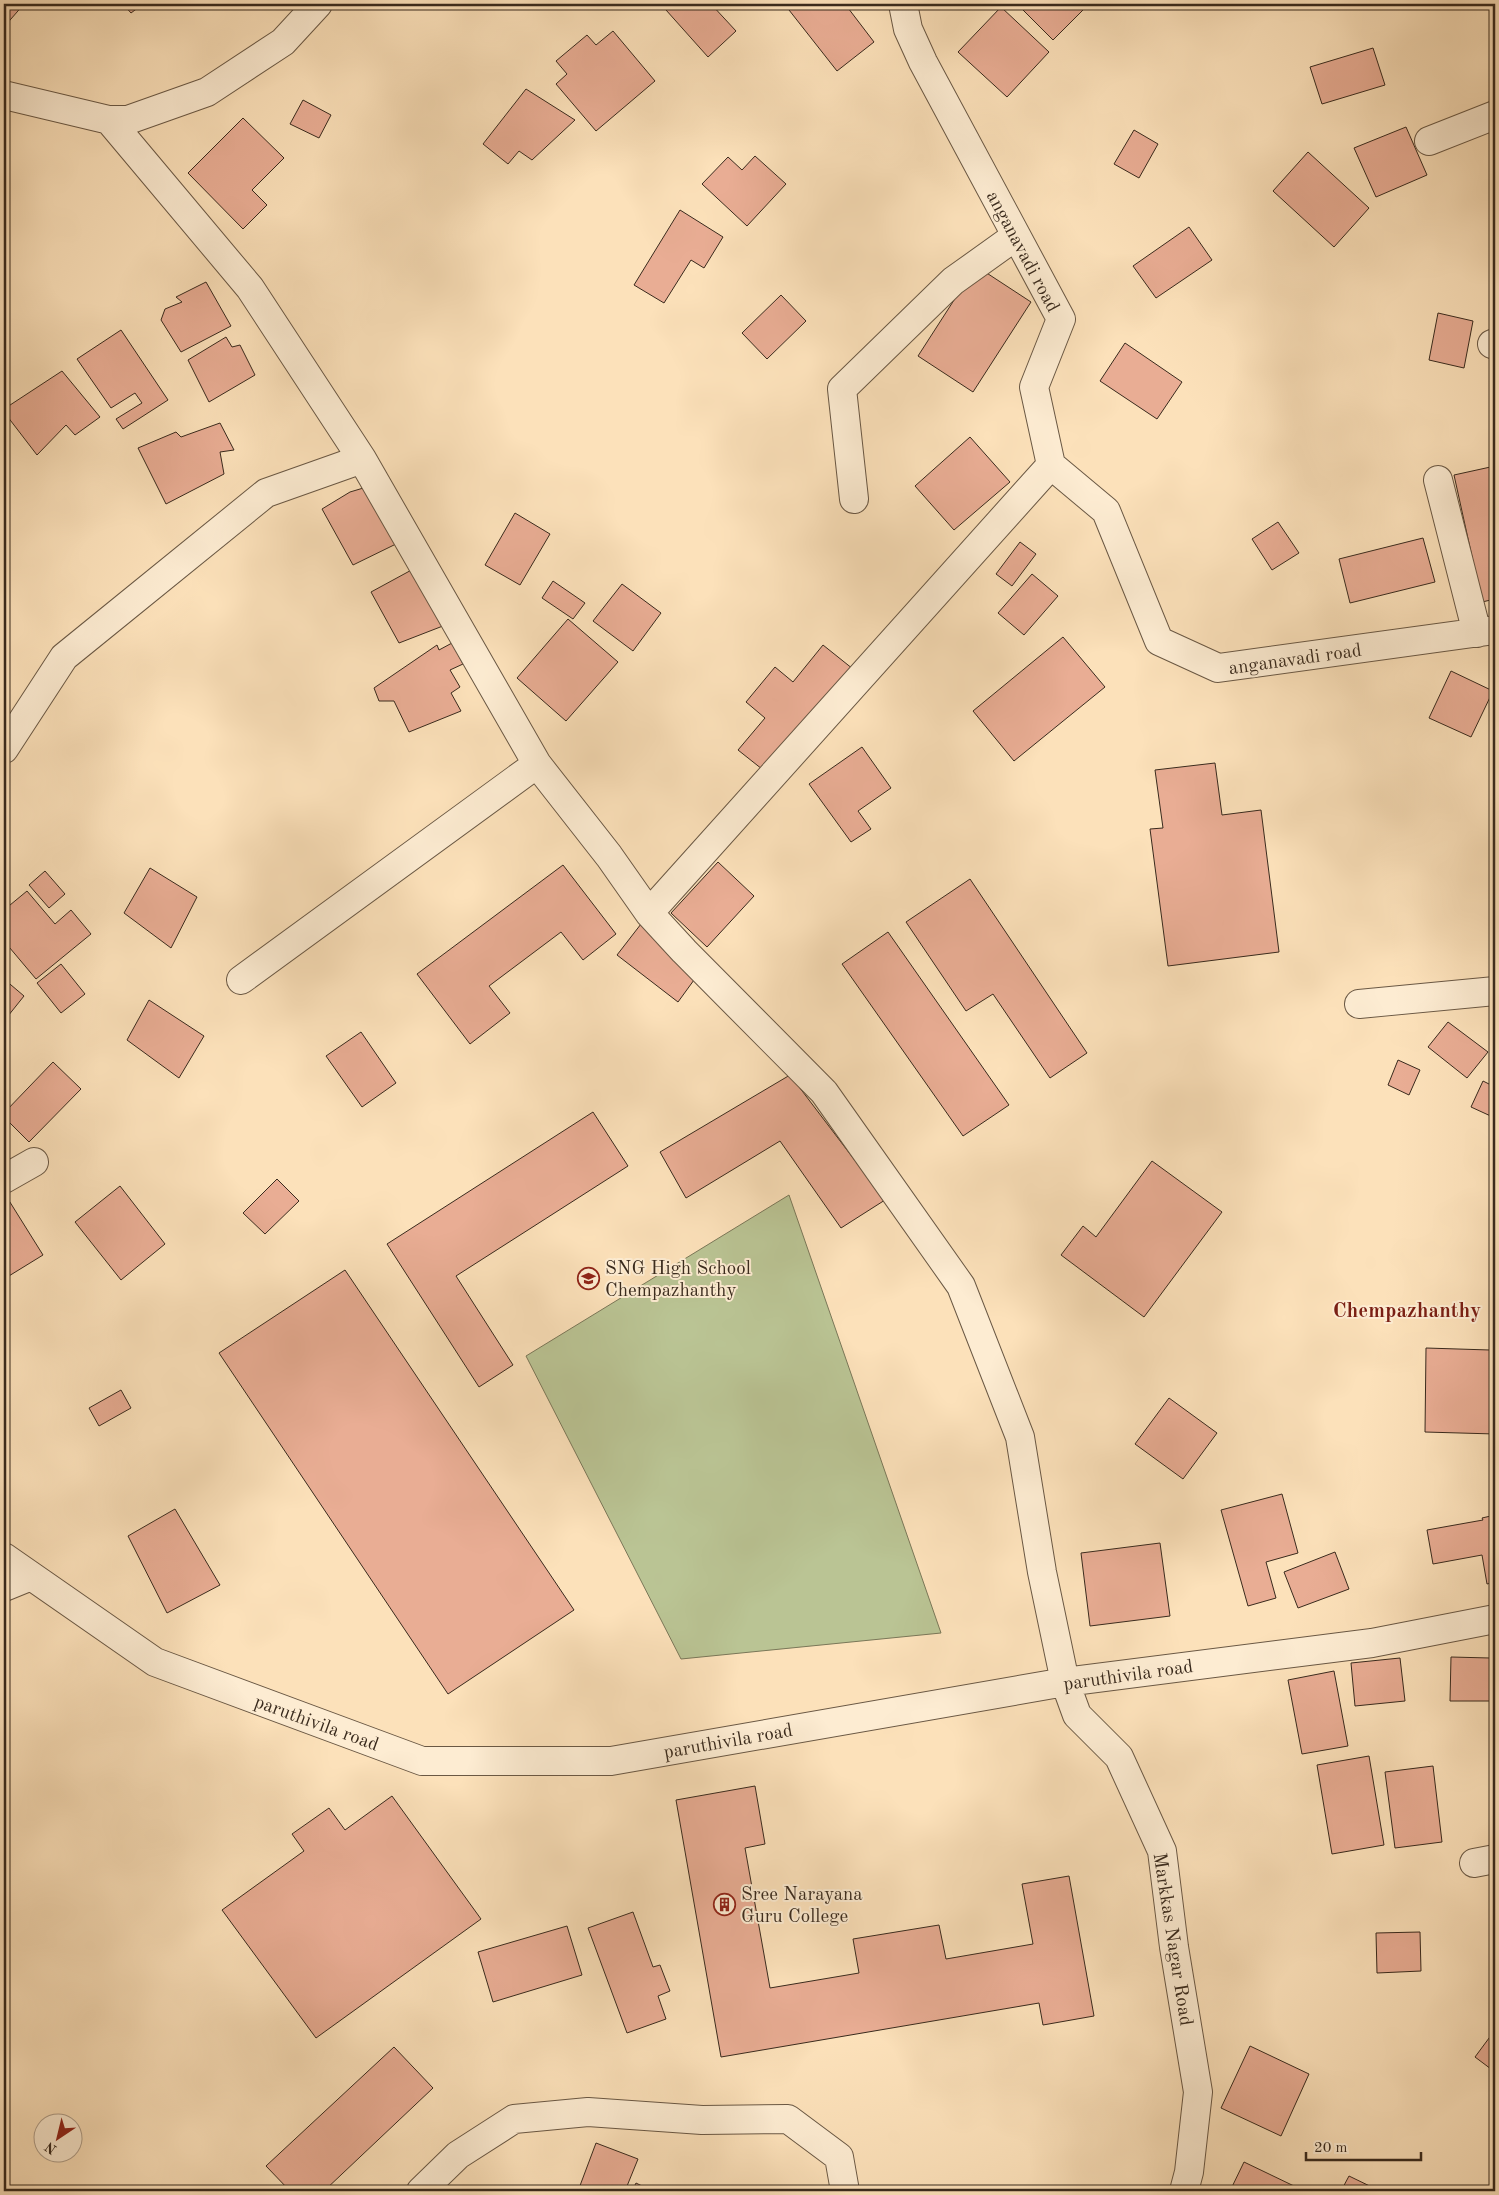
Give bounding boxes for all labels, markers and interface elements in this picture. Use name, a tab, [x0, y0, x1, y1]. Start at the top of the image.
street label: anganavadi road	[982, 189, 1062, 316]
street label: anganavadi road	[1228, 642, 1363, 679]
place label: SNG High School Chempazhanthy	[605, 1260, 751, 1301]
school or university icon: SNG High School Chempazhanthy	[577, 1266, 601, 1290]
district label: Chempazhanthy	[1333, 1301, 1481, 1322]
street label: paruthivila road	[1062, 1658, 1195, 1695]
street label: paruthivila road	[251, 1693, 381, 1756]
street label: paruthivila road	[662, 1722, 795, 1763]
street label: Markkas Nagar Road	[1148, 1852, 1195, 2027]
place label: Sree Narayana Guru College	[741, 1886, 863, 1927]
building icon: Sree Narayana Guru College	[713, 1892, 737, 1916]
north arrow	[32, 2112, 82, 2162]
scale bar	[1306, 2130, 1422, 2162]
text: N	[42, 2139, 60, 2157]
text: 20 m	[1314, 2141, 1348, 2156]

